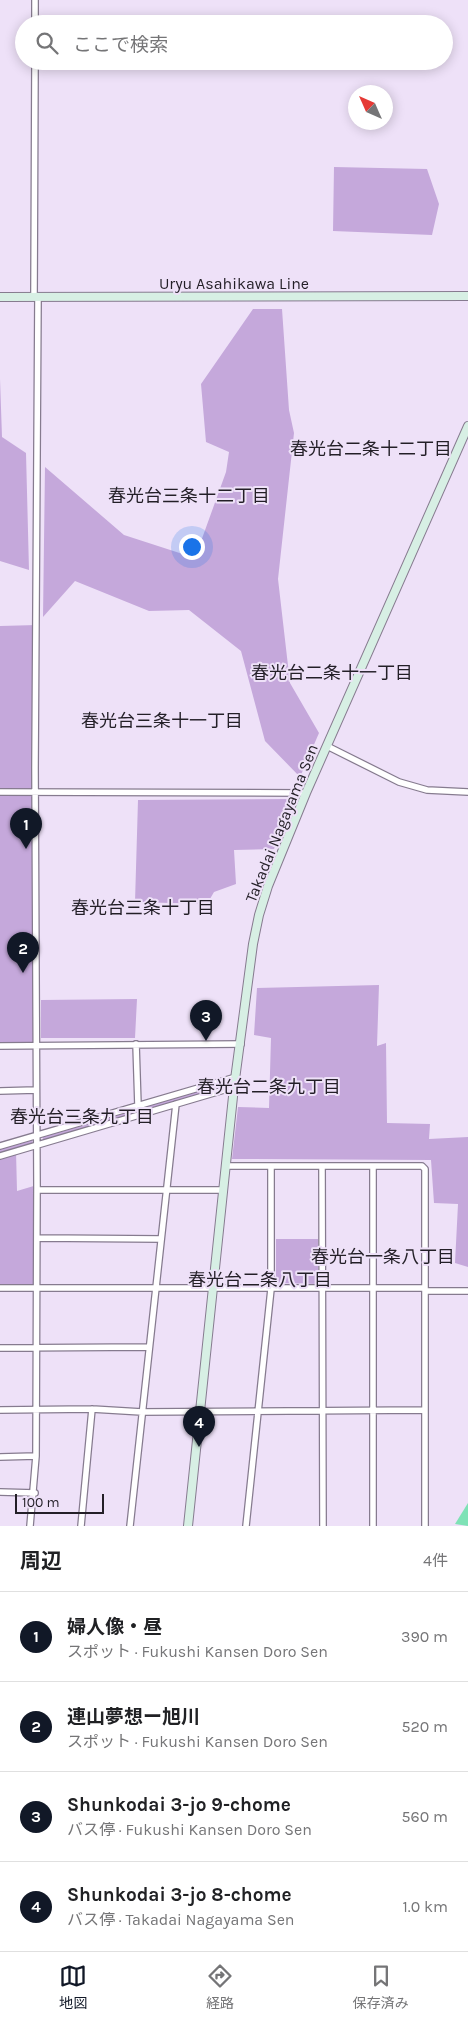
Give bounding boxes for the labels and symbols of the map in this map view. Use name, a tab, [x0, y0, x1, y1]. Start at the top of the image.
north arrow	[348, 85, 393, 130]
street label: Uryu Asahikawa Line	[159, 274, 309, 293]
district label: 春光台二条十二丁目	[290, 438, 452, 460]
district label: 春光台三条十二丁目	[108, 485, 270, 507]
your location	[179, 534, 205, 560]
district label: 春光台二条十一丁目	[251, 662, 413, 684]
district label: 春光台三条十一丁目	[81, 710, 243, 732]
street label: Takadai Nagayama Sen	[241, 741, 322, 905]
pin: 1	[10, 808, 42, 849]
district label: 春光台三条十丁目	[71, 897, 215, 919]
pin: 2	[7, 932, 39, 973]
pin: 3	[190, 1000, 222, 1041]
district label: 春光台二条九丁目	[197, 1076, 341, 1098]
district label: 春光台三条九丁目	[10, 1106, 154, 1128]
district label: 春光台一条八丁目	[311, 1246, 455, 1268]
district label: 春光台二条八丁目	[188, 1269, 332, 1291]
pin: 4	[183, 1406, 215, 1447]
scale bar	[15, 1491, 104, 1514]

